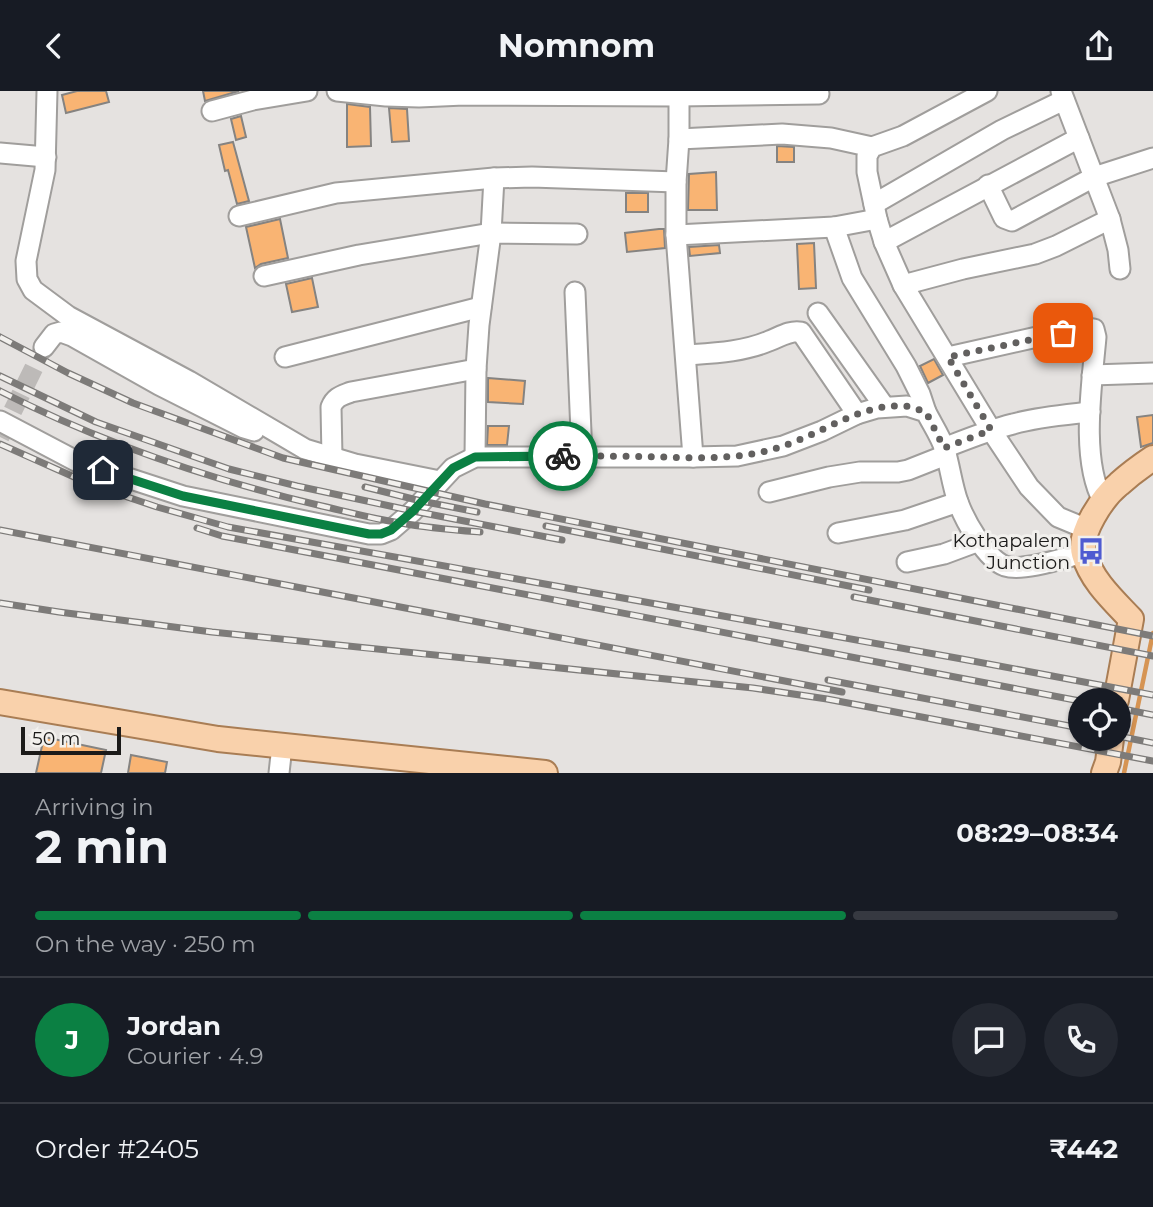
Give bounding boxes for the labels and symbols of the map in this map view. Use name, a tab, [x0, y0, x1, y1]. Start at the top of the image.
pin	[1033, 303, 1093, 363]
courier	[528, 421, 598, 491]
pin	[73, 440, 133, 500]
place label: Kothapalem Junction	[952, 529, 1070, 574]
bus stop icon: Kothapalem Junction	[1076, 536, 1106, 566]
scale bar	[21, 724, 121, 756]

